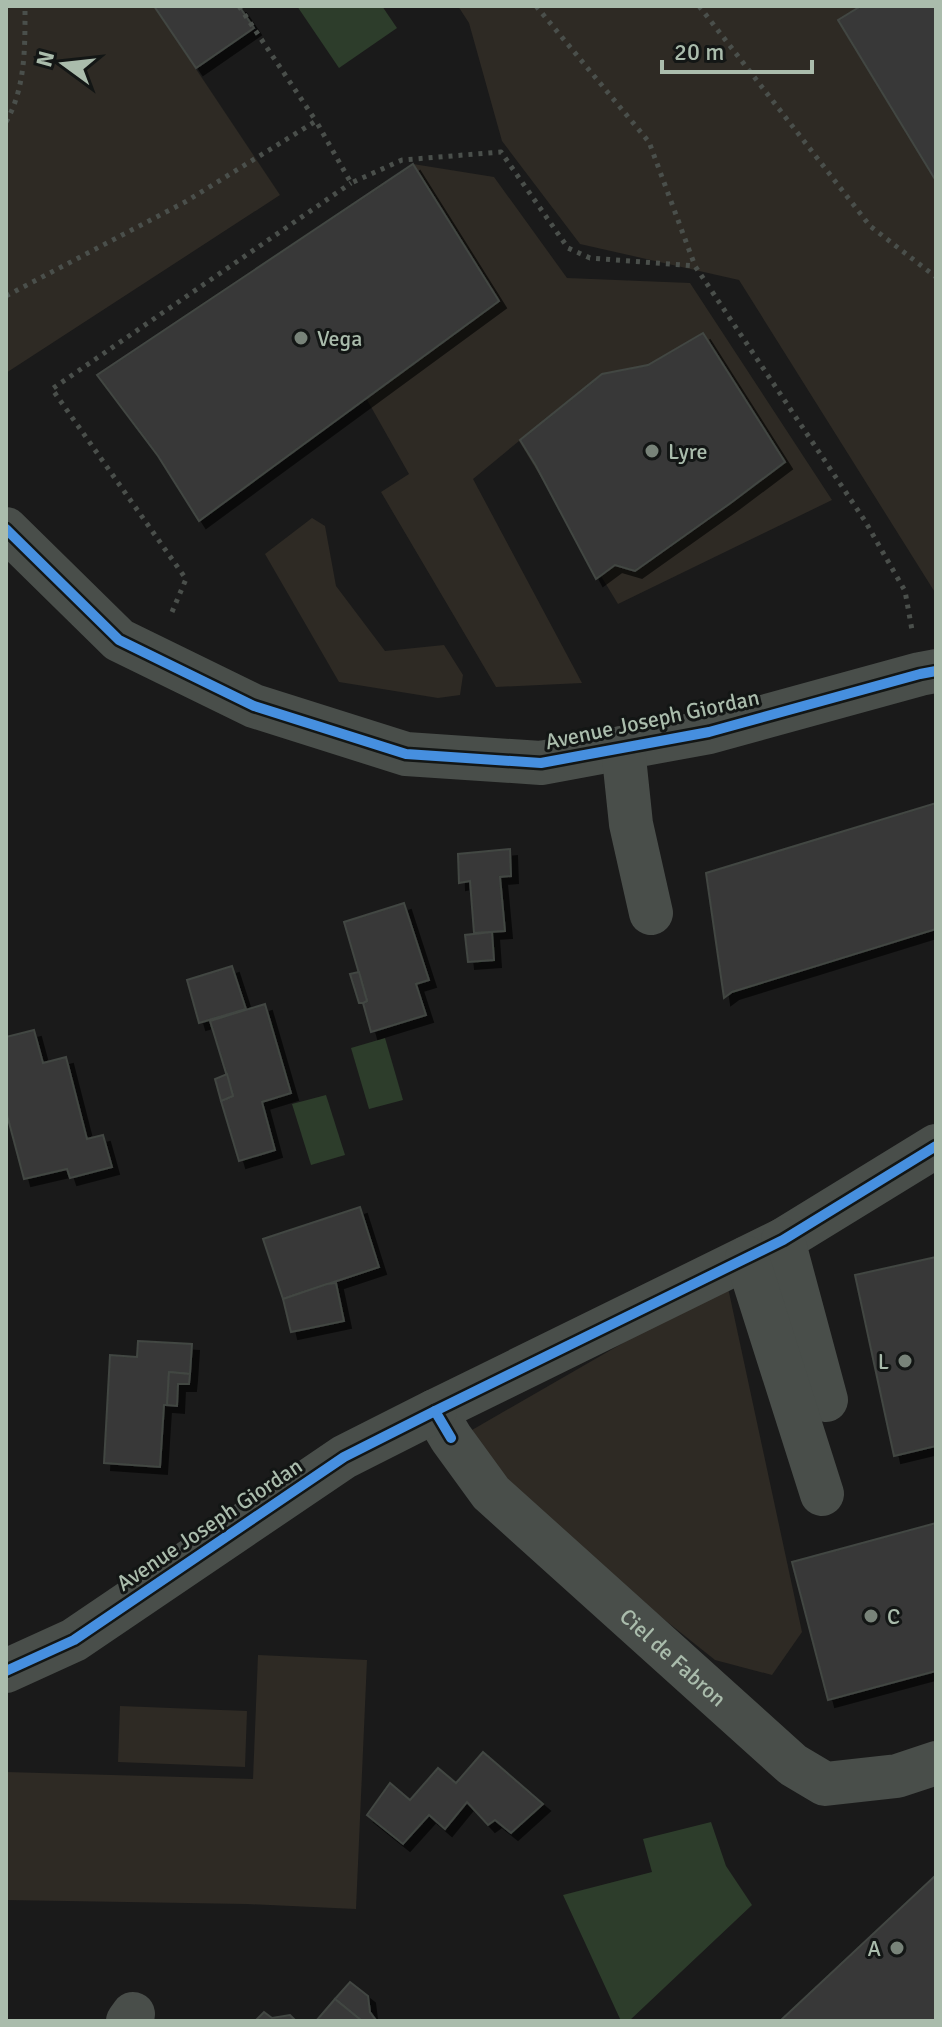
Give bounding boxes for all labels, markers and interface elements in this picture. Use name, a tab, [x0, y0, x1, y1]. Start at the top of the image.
north arrow	[24, 24, 104, 104]
scale bar	[662, 24, 812, 74]
text: 20 m	[674, 37, 724, 67]
text: N	[30, 48, 60, 70]
place label: Vega	[317, 325, 362, 352]
marker: Vega	[292, 329, 310, 347]
place label: Lyre	[668, 438, 707, 465]
marker: Lyre	[643, 442, 661, 460]
street label: Avenue Joseph Giordan	[543, 684, 762, 755]
place label: L	[878, 1348, 889, 1375]
marker: L	[896, 1352, 914, 1370]
street label: Avenue Joseph Giordan	[111, 1452, 307, 1597]
street label: Ciel de Fabron	[614, 1603, 732, 1712]
place label: C	[887, 1603, 900, 1630]
marker: C	[862, 1607, 880, 1625]
place label: A	[868, 1935, 882, 1962]
marker: A	[888, 1939, 906, 1957]

